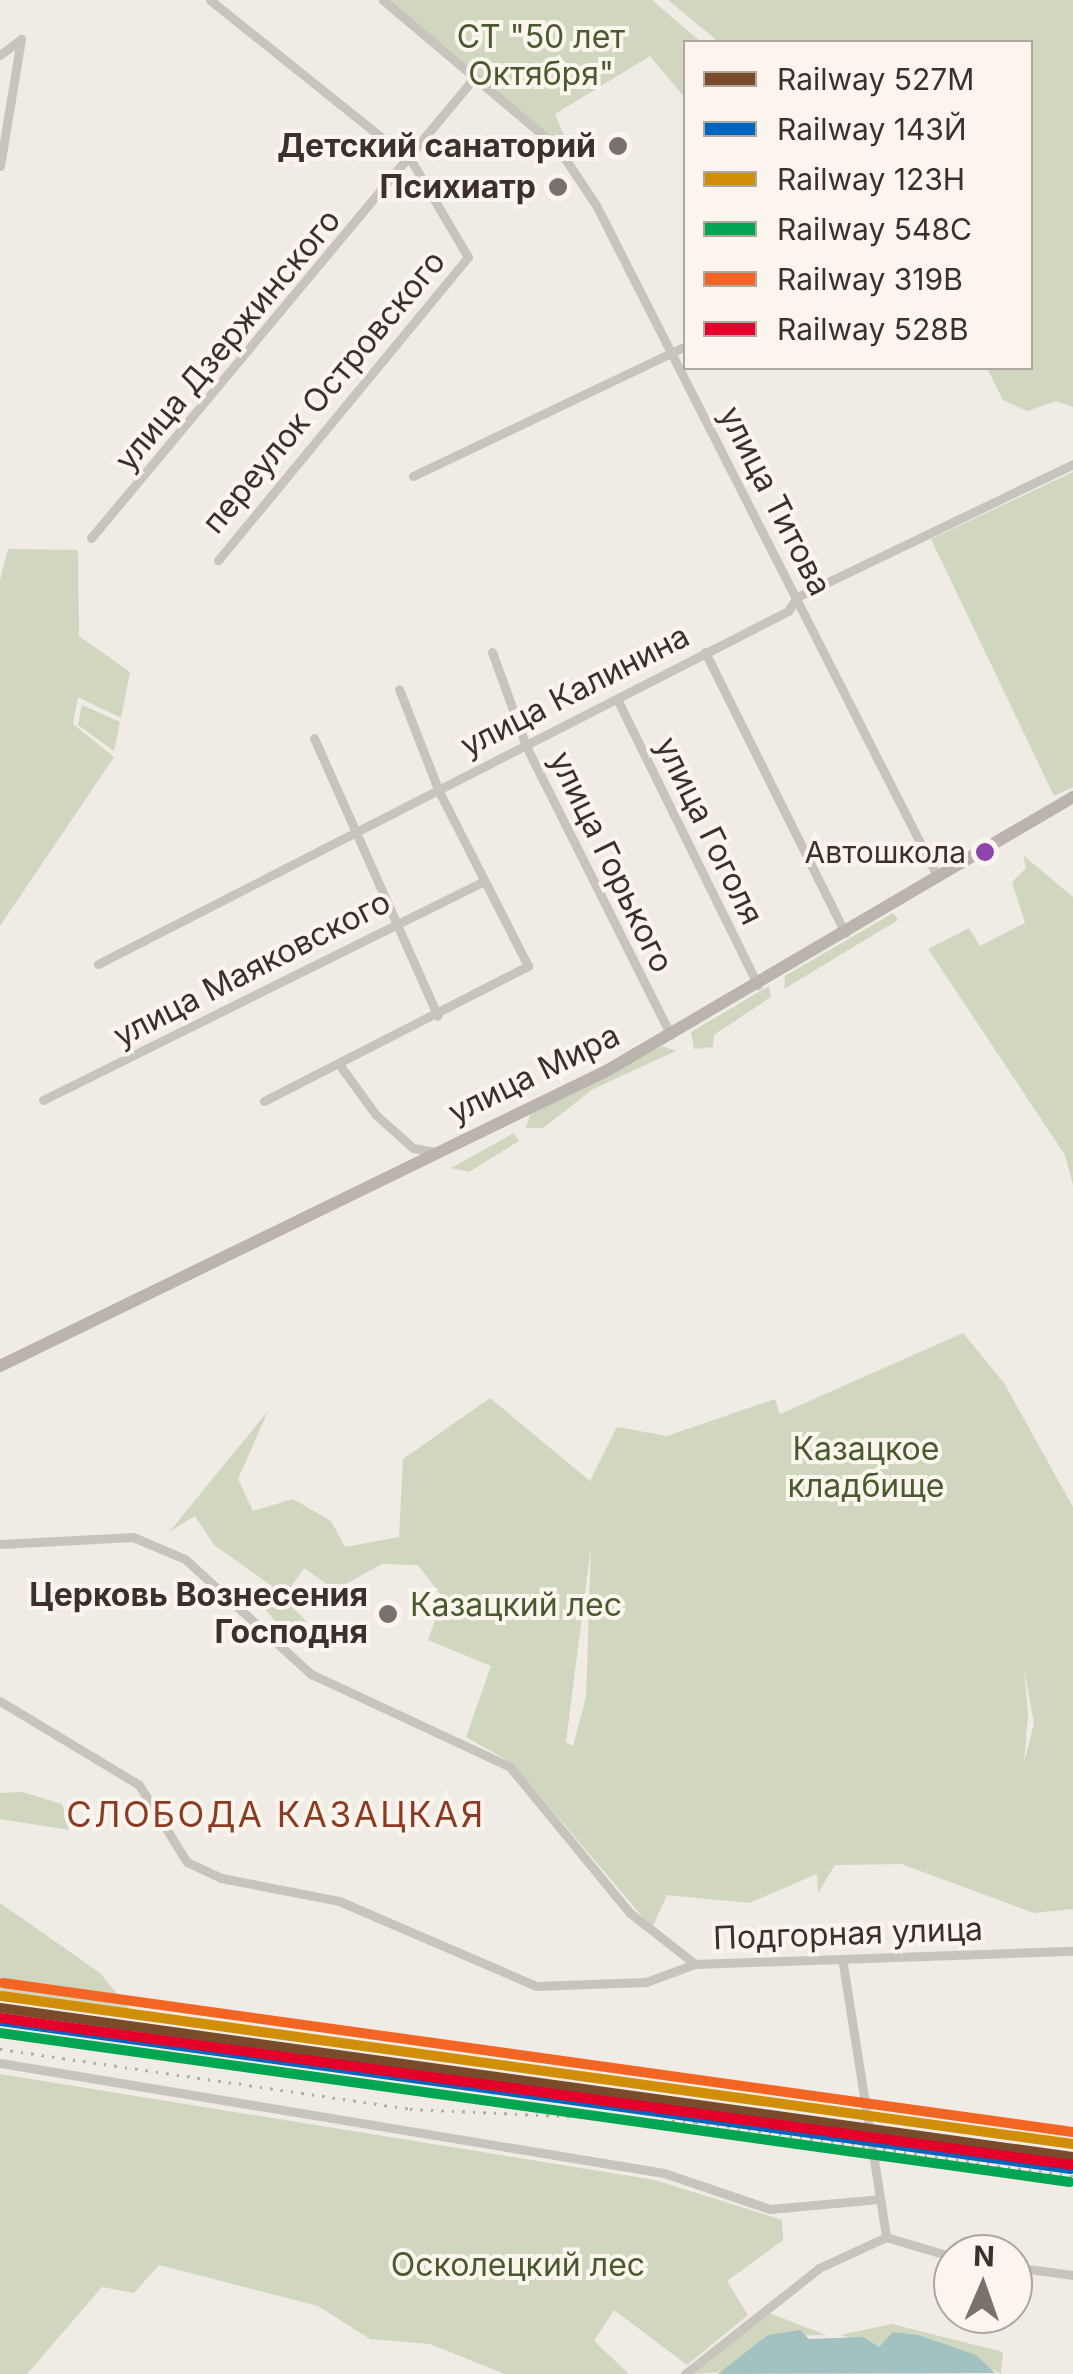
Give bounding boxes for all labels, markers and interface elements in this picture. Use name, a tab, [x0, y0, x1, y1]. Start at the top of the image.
park label: СТ "50 лет Октября"	[457, 19, 625, 94]
legend	[683, 40, 1033, 370]
text: Railway 527М	[777, 61, 974, 97]
text: Railway 143Й	[777, 111, 967, 147]
place label: Детский санаторий	[277, 127, 596, 165]
marker: Детский санаторий	[605, 133, 631, 159]
text: Railway 123Н	[777, 161, 965, 197]
place label: Психиатр	[380, 168, 536, 206]
marker: Психиатр	[545, 174, 571, 200]
street label: улица Дзержинского	[107, 201, 349, 479]
text: Railway 548С	[777, 211, 972, 247]
street label: переулок Островского	[194, 243, 454, 541]
text: Railway 319В	[777, 261, 963, 297]
text: Railway 528В	[777, 311, 969, 347]
street label: улица Титова	[711, 400, 839, 602]
street label: улица Калинина	[454, 617, 696, 765]
street label: улица Гоголя	[647, 731, 771, 931]
street label: улица Горького	[541, 745, 681, 979]
place label: Автошкола	[805, 834, 966, 870]
marker: Автошкола	[975, 842, 995, 862]
street label: улица Маяковского	[107, 883, 397, 1055]
street label: улица Мира	[442, 1016, 626, 1132]
park label: Казацкое кладбище	[788, 1431, 944, 1506]
place label: Церковь Вознесения Господня	[29, 1577, 368, 1652]
park label: Казацкий лес	[410, 1586, 622, 1624]
marker: Церковь Вознесения Господня	[377, 1603, 399, 1625]
district label: СЛОБОДА КАЗАЦКАЯ	[66, 1793, 486, 1835]
street label: Подгорная улица	[712, 1910, 984, 1958]
north arrow	[933, 2234, 1033, 2334]
text: N	[973, 2239, 995, 2273]
park label: Осколецкий лес	[391, 2246, 645, 2284]

